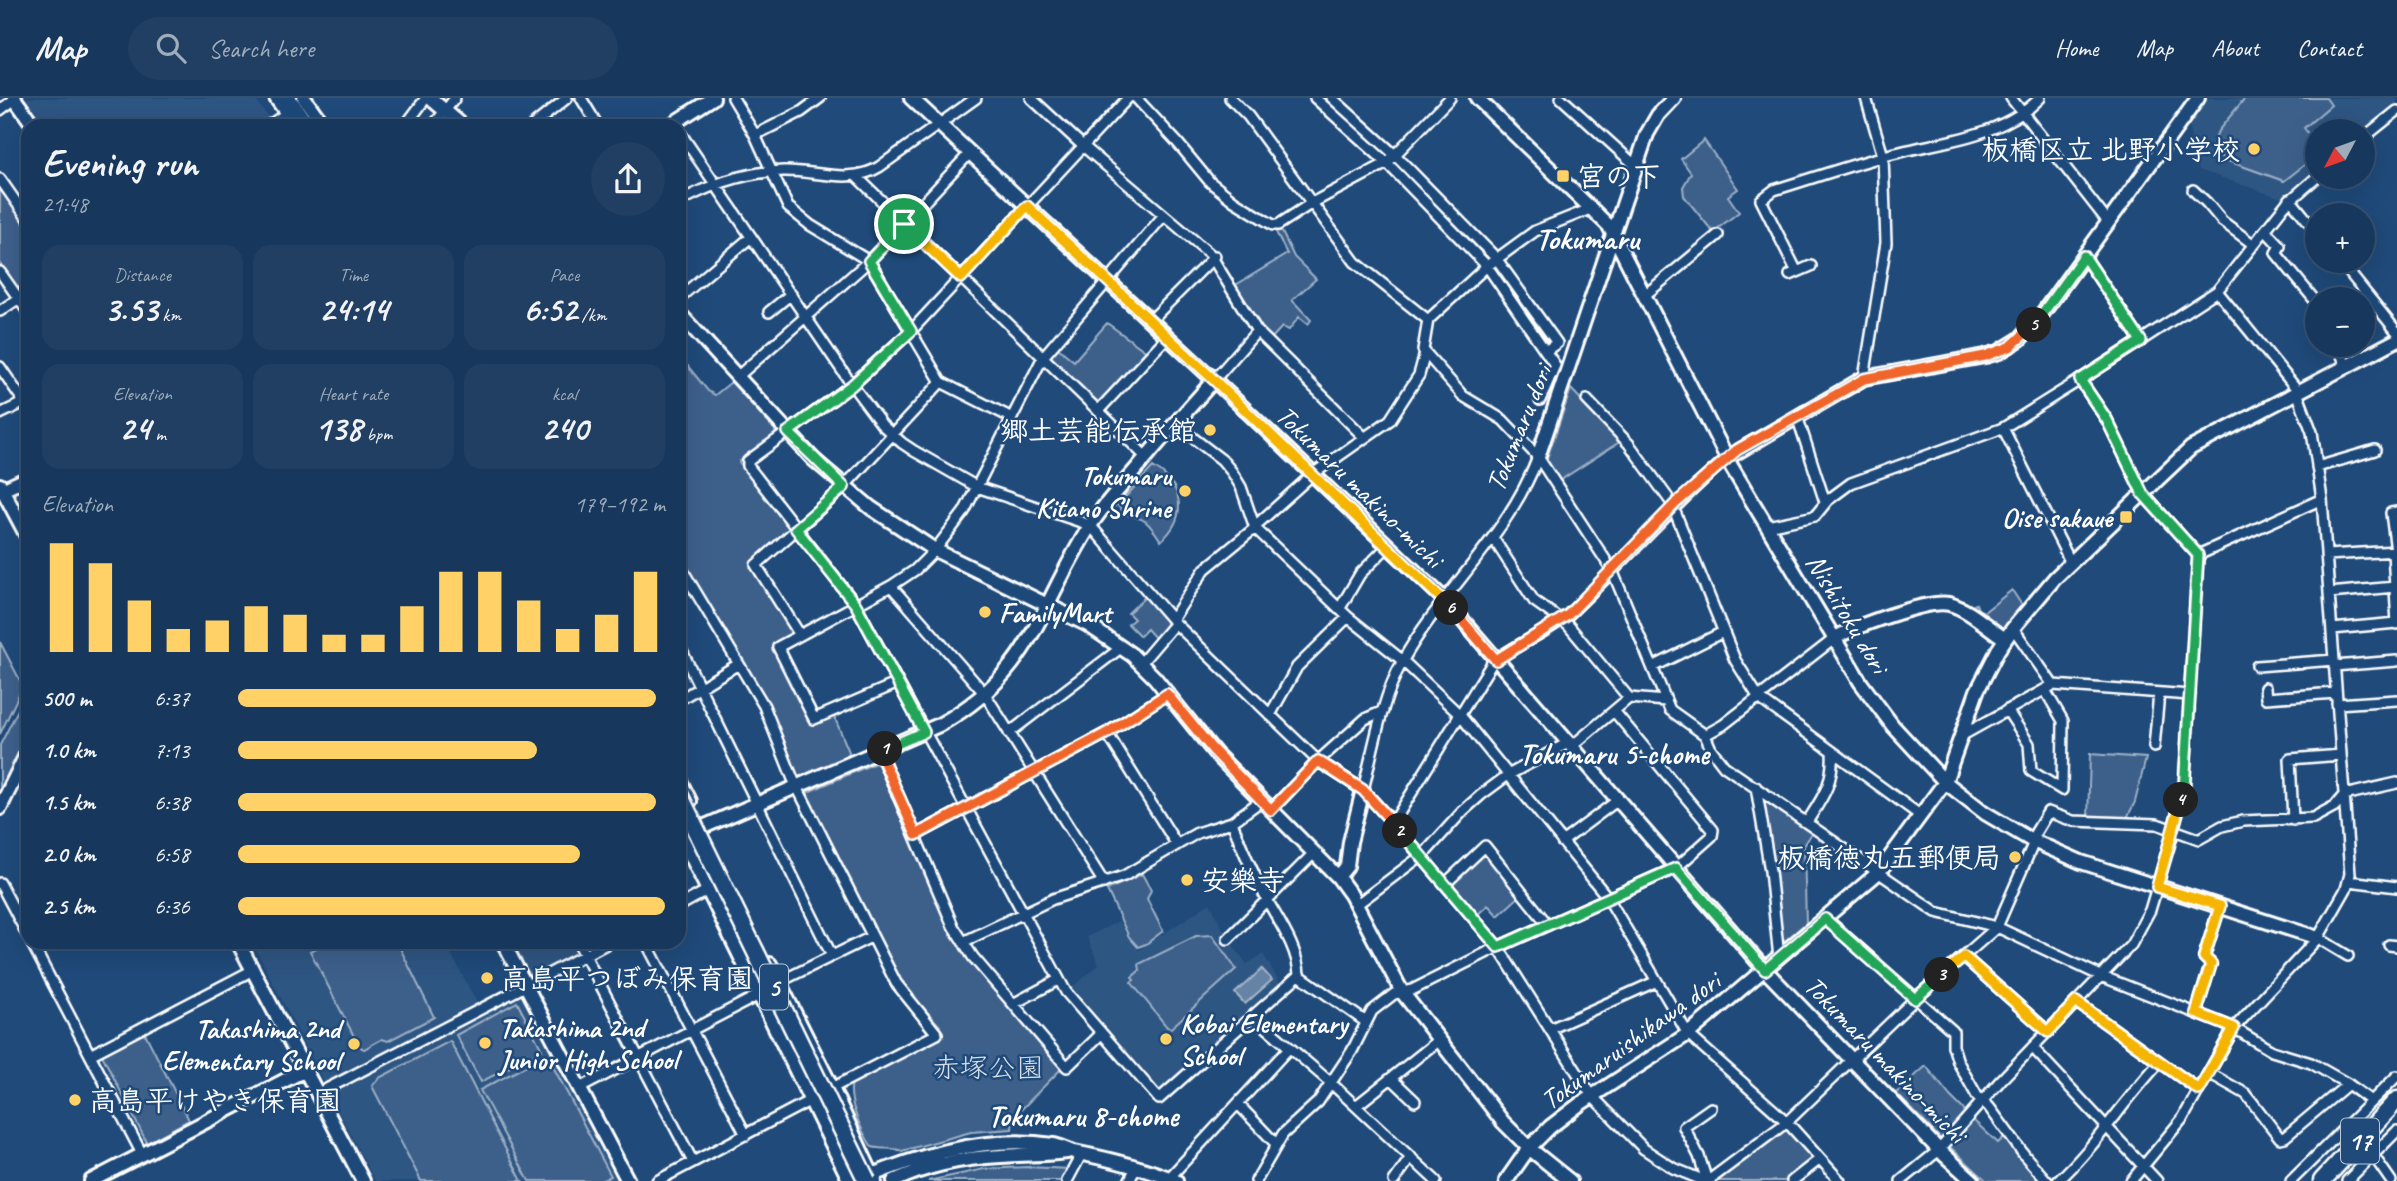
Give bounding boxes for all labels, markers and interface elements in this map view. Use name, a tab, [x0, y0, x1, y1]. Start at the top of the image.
search box	[128, 17, 618, 80]
text: Map	[35, 27, 86, 69]
icon: search	[152, 29, 190, 67]
text: Search here	[208, 32, 314, 65]
text: Home	[2055, 33, 2098, 63]
text: Map	[2136, 33, 2173, 63]
text: About	[2211, 33, 2259, 63]
text: Contact	[2297, 33, 2362, 63]
north arrow	[2305, 119, 2375, 189]
map controls	[2305, 119, 2375, 357]
place label: 板橋区立 北野小学校	[1981, 132, 2240, 167]
text: Evening run	[42, 140, 198, 187]
marker: 板橋区立 北野小学校	[2246, 141, 2262, 157]
button: share	[591, 142, 665, 216]
place label: 宮の下	[1577, 159, 1661, 194]
marker: 宮の下	[1555, 168, 1571, 184]
text: 21:48	[42, 190, 88, 219]
pin	[874, 194, 934, 254]
button: +	[2305, 203, 2375, 273]
icon: arrive	[885, 205, 923, 243]
district label: Tokumaru	[1535, 218, 1641, 259]
text: Distance	[114, 263, 171, 287]
text: Time	[339, 263, 368, 287]
text: Pace	[550, 263, 579, 287]
text: 3.53	[104, 287, 158, 332]
text: 24:14	[319, 287, 388, 332]
text: 6:52	[523, 287, 577, 332]
button: −	[2305, 287, 2375, 357]
text: km	[158, 303, 181, 327]
text: /km	[577, 303, 606, 327]
pin: 5	[2016, 308, 2052, 342]
text: 5	[2029, 312, 2038, 336]
street label: Tokumaru dori	[1477, 357, 1561, 496]
text: Elevation	[113, 382, 172, 406]
text: Heart rate	[319, 382, 388, 406]
text: kcal	[552, 382, 577, 406]
street label: Tokumaru makino-michi	[1269, 398, 1453, 578]
text: 24	[119, 406, 151, 451]
text: 138	[315, 406, 362, 451]
text: 240	[541, 406, 588, 451]
place label: 郷土芸能伝承館	[1000, 413, 1196, 448]
text: m	[151, 422, 166, 446]
text: bpm	[362, 422, 392, 446]
marker: 郷土芸能伝承館	[1202, 422, 1218, 438]
place label: Tokumaru Kitano Shrine	[1036, 458, 1174, 525]
marker: Tokumaru Kitano Shrine	[1177, 483, 1193, 499]
text: Elevation	[42, 490, 113, 519]
text: 179–192 m	[574, 490, 665, 519]
place label: Oise sakaue	[2002, 500, 2115, 535]
marker: Oise sakaue	[2118, 509, 2134, 525]
street label: Nishitoku dori	[1798, 547, 1899, 683]
pin: 6	[1434, 590, 1468, 626]
place label: FamilyMart	[999, 595, 1115, 630]
text: 6	[1446, 595, 1455, 619]
marker: FamilyMart	[977, 604, 993, 620]
text: 500 m	[42, 684, 91, 713]
text: 6:37	[154, 684, 190, 713]
pin: 1	[868, 732, 903, 766]
district label: Tokumaru 5-chome	[1519, 735, 1711, 773]
text: 1.0 km	[42, 736, 96, 765]
text: 7:13	[154, 736, 190, 765]
text: 1	[880, 736, 889, 760]
pin: 4	[2164, 782, 2198, 818]
text: 4	[2176, 787, 2185, 811]
text: 1.5 km	[42, 788, 95, 817]
text: 6:38	[154, 788, 190, 817]
pin: 2	[1382, 814, 1418, 848]
text: 2	[1395, 818, 1404, 842]
text: 2.0 km	[42, 840, 96, 869]
text: 6:58	[154, 840, 190, 869]
place label: 板橋徳丸五郵便局	[1777, 840, 2001, 875]
marker: 板橋徳丸五郵便局	[2007, 849, 2023, 865]
place label: 安樂寺	[1201, 863, 1285, 898]
marker: 安樂寺	[1179, 872, 1195, 888]
text: 2.5 km	[42, 892, 95, 921]
text: 6:36	[154, 892, 190, 921]
pin: 3	[1924, 958, 1960, 992]
place label: 高島平つぼみ保育園	[501, 961, 753, 996]
street label: Tokumaruishikawa dori	[1534, 961, 1730, 1117]
text: 3	[1937, 962, 1946, 986]
road number: 5	[760, 964, 788, 1010]
street label: Tokumaru makino-michi	[1797, 968, 1977, 1153]
marker: 高島平つぼみ保育園	[479, 970, 495, 986]
place label: Kobai Elementary School	[1180, 1006, 1350, 1073]
place label: Takashima 2nd Junior High School	[497, 1010, 683, 1077]
place label: Takashima 2nd Elementary School	[162, 1011, 345, 1078]
marker: Kobai Elementary School	[1158, 1031, 1174, 1047]
marker: Takashima 2nd Junior High School	[477, 1035, 493, 1051]
marker: Takashima 2nd Elementary School	[346, 1036, 362, 1052]
park label: 赤塚公園	[932, 1050, 1044, 1085]
place label: 高島平けやき保育園	[89, 1083, 341, 1118]
marker: 高島平けやき保育園	[67, 1092, 83, 1108]
district label: Tokumaru 8-chome	[988, 1097, 1180, 1135]
road number: 17	[2341, 1118, 2379, 1164]

